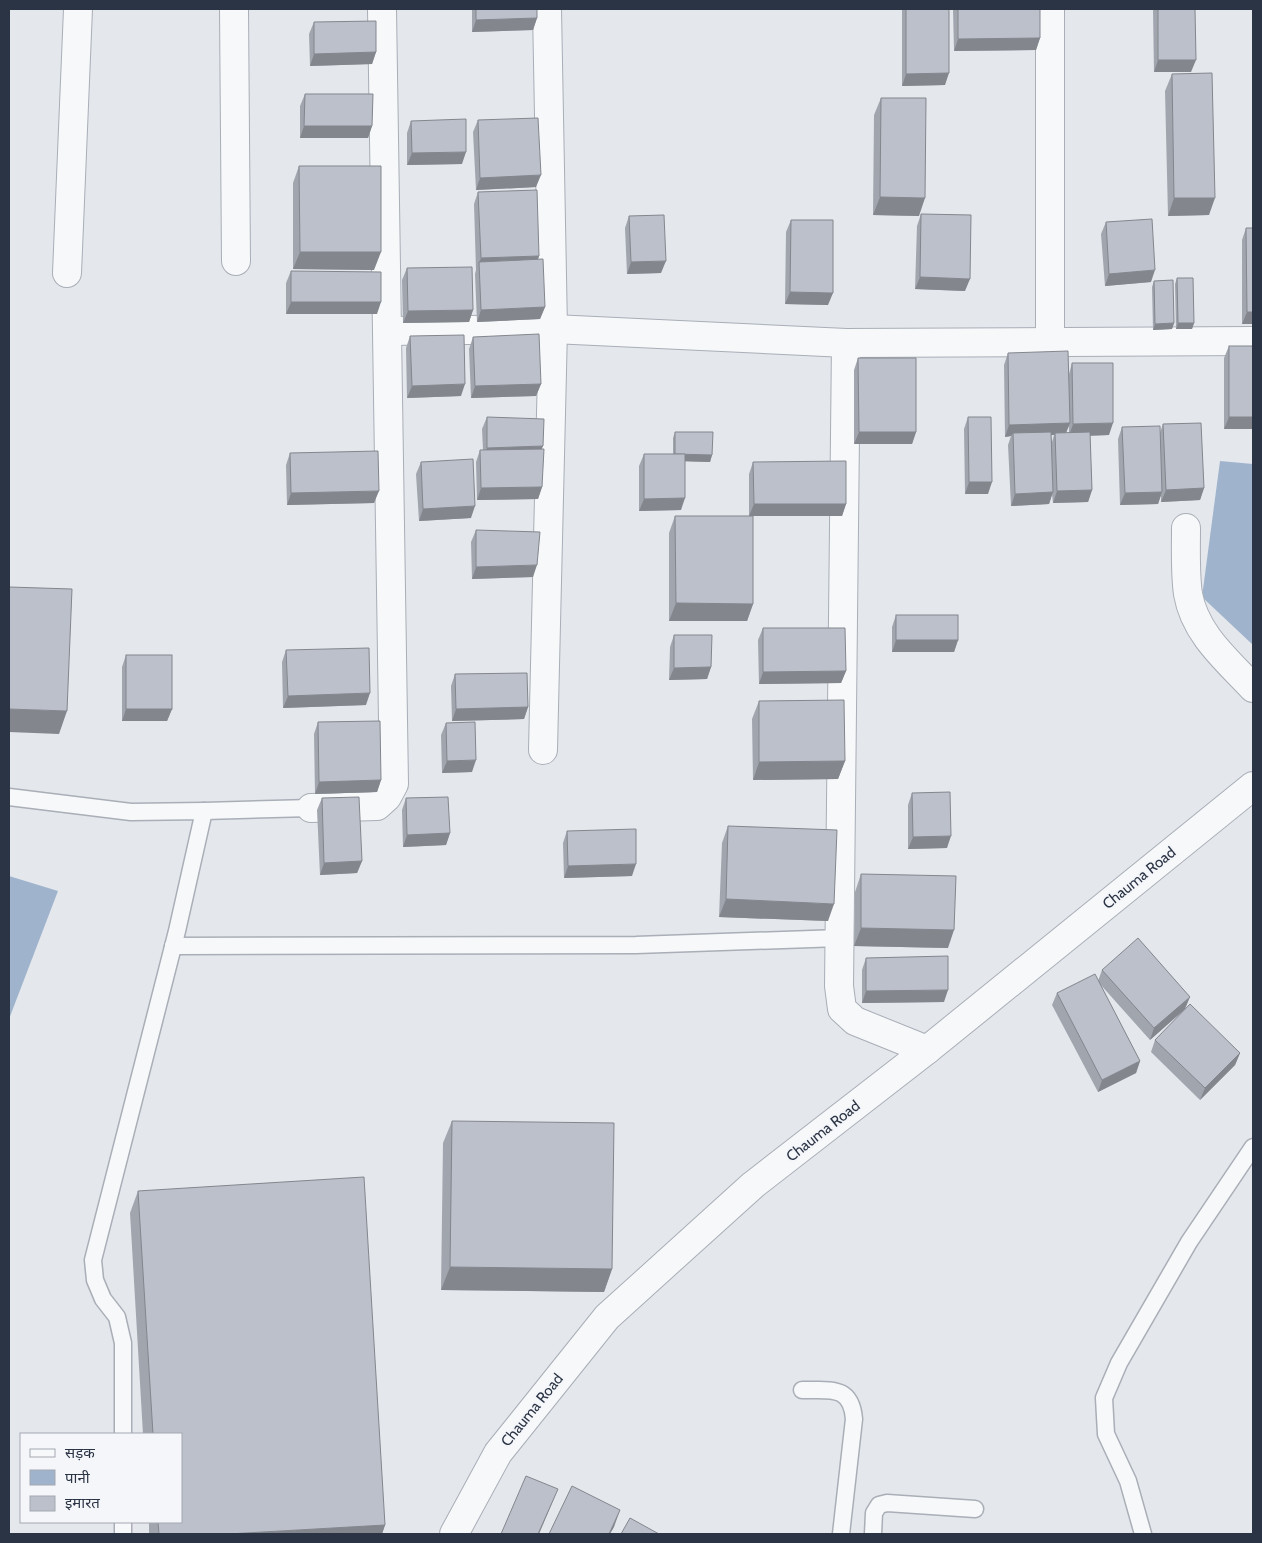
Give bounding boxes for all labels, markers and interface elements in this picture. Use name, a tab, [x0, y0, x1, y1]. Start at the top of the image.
street label: Chauma Road	[1099, 843, 1179, 913]
street label: Chauma Road	[783, 1097, 863, 1165]
street label: Chauma Road	[497, 1370, 567, 1450]
legend	[20, 1433, 182, 1523]
text: सड़क	[65, 1444, 95, 1462]
text: पानी	[65, 1469, 91, 1487]
text: इमारत	[65, 1494, 100, 1512]

